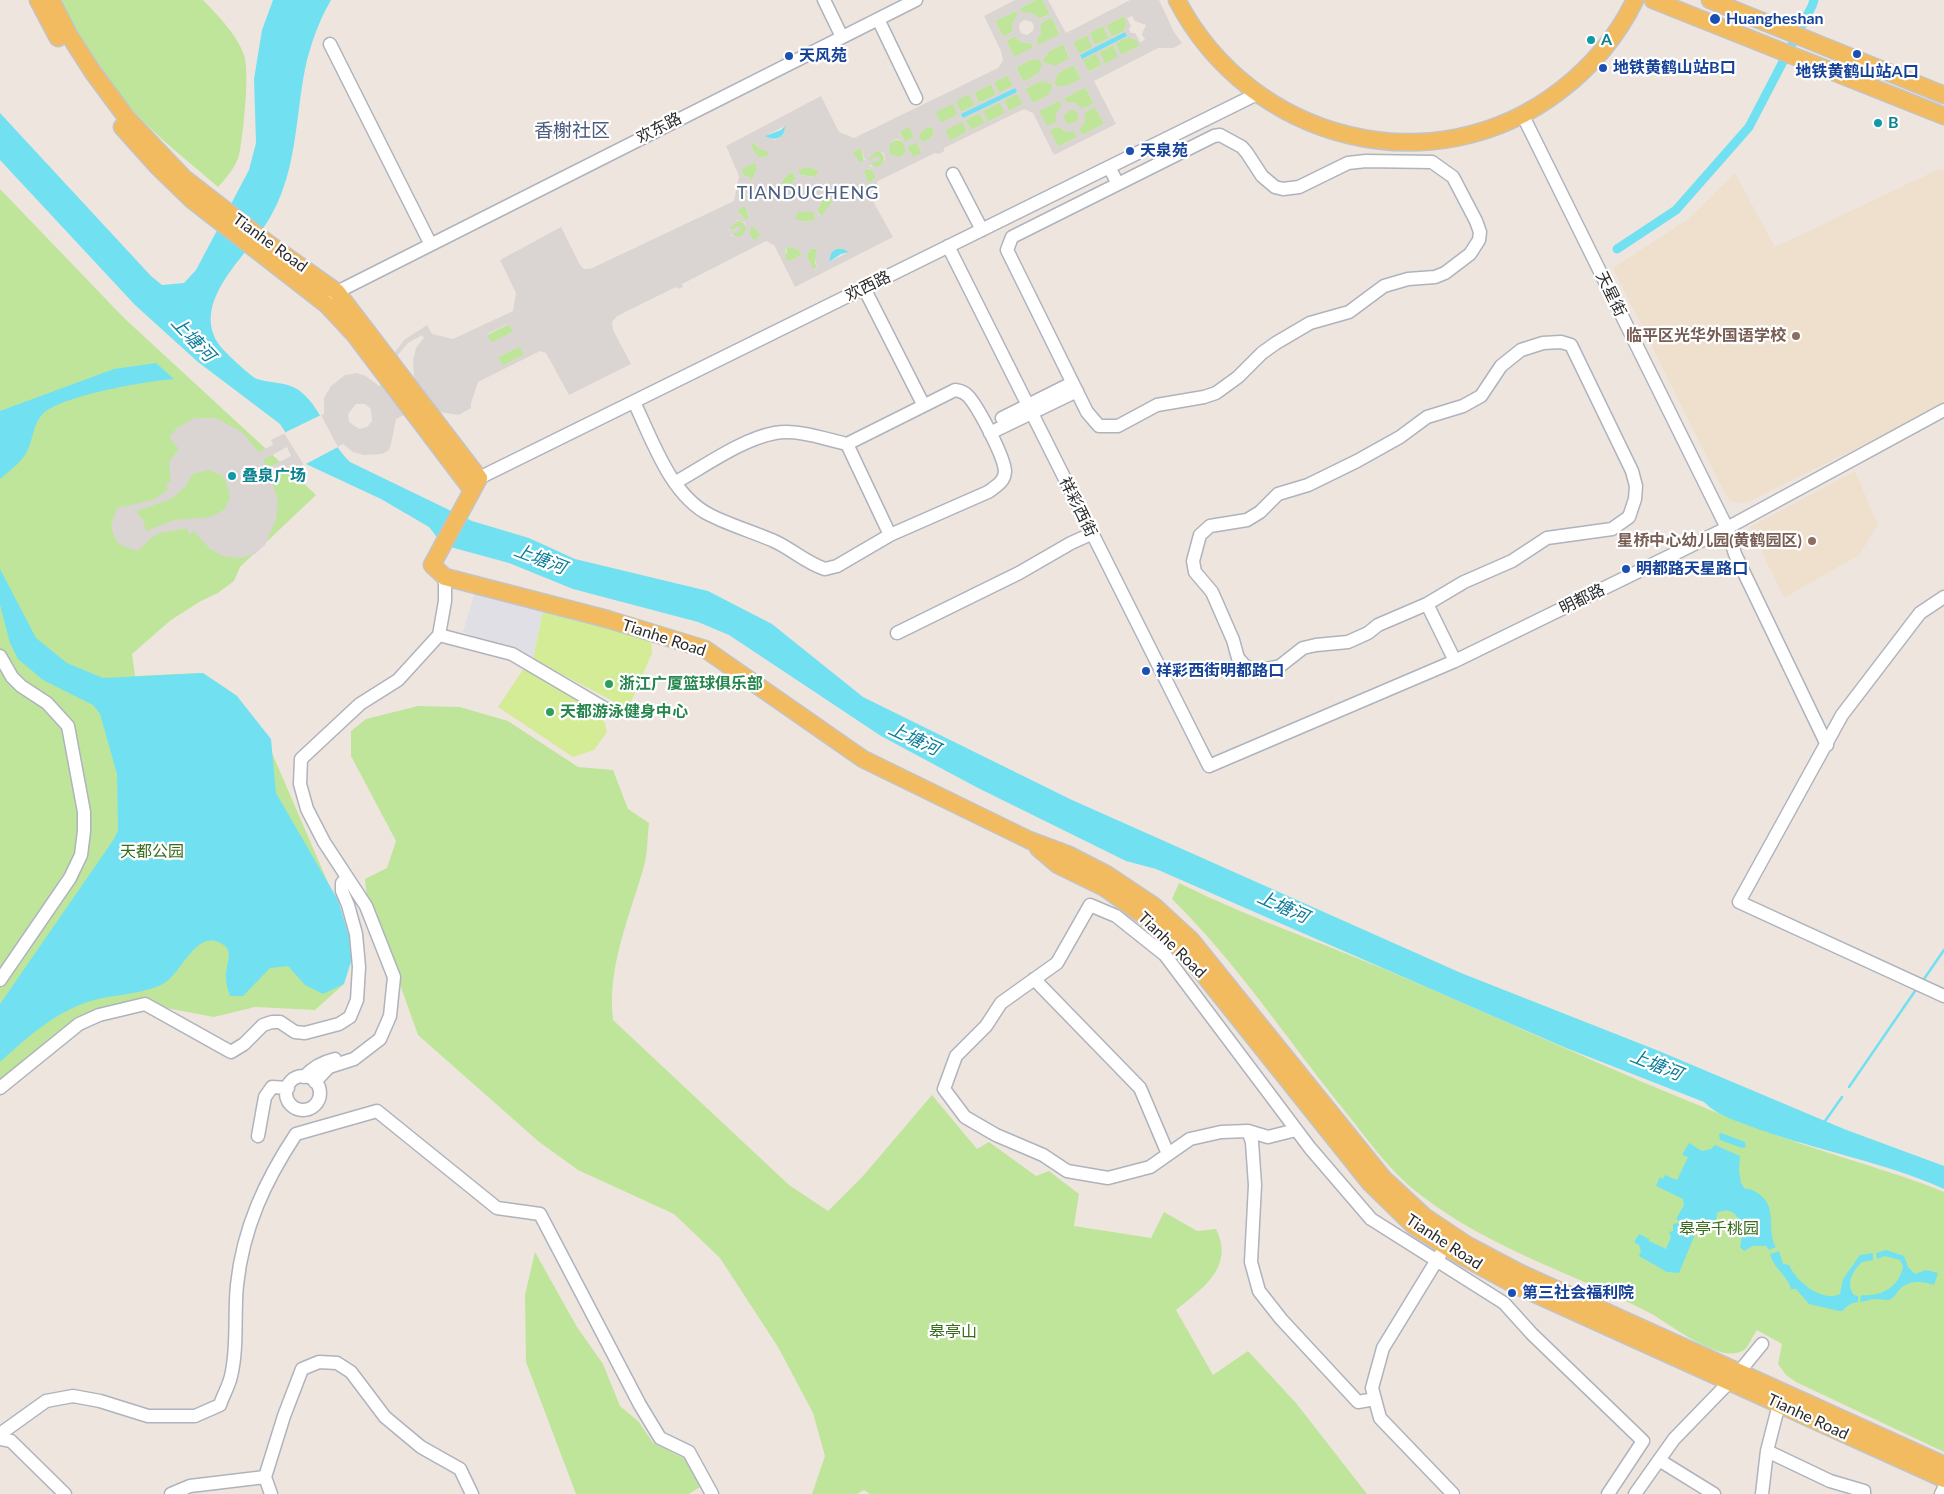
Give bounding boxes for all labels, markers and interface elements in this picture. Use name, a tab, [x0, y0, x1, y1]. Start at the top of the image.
place label: Huangheshan	[1726, 9, 1824, 29]
marker: Huangheshan	[1708, 12, 1722, 26]
place label: A	[1601, 30, 1612, 50]
marker: A	[1585, 34, 1597, 46]
place label: 天风苑	[799, 46, 847, 66]
marker: 地铁黄鹤山站A口	[1851, 48, 1863, 60]
marker: 天风苑	[783, 50, 795, 62]
place label: 地铁黄鹤山站B口	[1613, 58, 1736, 78]
marker: 地铁黄鹤山站B口	[1597, 62, 1609, 74]
place label: 地铁黄鹤山站A口	[1795, 62, 1919, 82]
street label: 欢东路	[633, 109, 685, 147]
place label: B	[1888, 113, 1899, 133]
marker: B	[1872, 117, 1884, 129]
district label: 香榭社区	[534, 120, 610, 142]
place label: 天泉苑	[1140, 141, 1188, 161]
marker: 天泉苑	[1124, 145, 1136, 157]
district label: TIANDUCHENG	[735, 182, 881, 204]
street label: Tianhe Road	[229, 210, 311, 276]
street label: 欢西路	[842, 267, 894, 305]
street label: 天星街	[1592, 268, 1630, 320]
water label: 上塘河	[167, 312, 219, 366]
place label: 临平区光华外国语学校	[1626, 326, 1786, 346]
marker: 临平区光华外国语学校	[1790, 330, 1802, 342]
place label: 叠泉广场	[242, 466, 306, 486]
marker: 叠泉广场	[226, 470, 238, 482]
street label: 祥彩西街	[1055, 474, 1101, 540]
place label: 星桥中心幼儿园(黄鹤园区)	[1617, 531, 1802, 551]
marker: 星桥中心幼儿园(黄鹤园区)	[1806, 535, 1818, 547]
water label: 上塘河	[511, 539, 569, 579]
place label: 明都路天星路口	[1636, 559, 1748, 579]
marker: 明都路天星路口	[1620, 563, 1632, 575]
street label: 明都路	[1556, 580, 1608, 618]
street label: Tianhe Road	[620, 615, 708, 661]
place label: 祥彩西街明都路口	[1156, 661, 1284, 681]
marker: 祥彩西街明都路口	[1140, 665, 1152, 677]
place label: 浙江广厦篮球俱乐部	[619, 674, 763, 694]
marker: 浙江广厦篮球俱乐部	[603, 678, 615, 690]
place label: 天都游泳健身中心	[560, 702, 688, 722]
marker: 天都游泳健身中心	[544, 706, 556, 718]
water label: 上塘河	[885, 718, 943, 760]
park label: 天都公园	[120, 842, 184, 862]
water label: 上塘河	[1254, 886, 1312, 928]
street label: Tianhe Road	[1134, 908, 1210, 982]
water label: 上塘河	[1627, 1045, 1685, 1085]
street label: Tianhe Road	[1402, 1210, 1486, 1274]
park label: 皋亭千桃园	[1679, 1219, 1759, 1239]
place label: 第三社会福利院	[1522, 1283, 1634, 1303]
marker: 第三社会福利院	[1506, 1287, 1518, 1299]
park label: 皋亭山	[929, 1322, 977, 1342]
street label: Tianhe Road	[1764, 1390, 1852, 1444]

